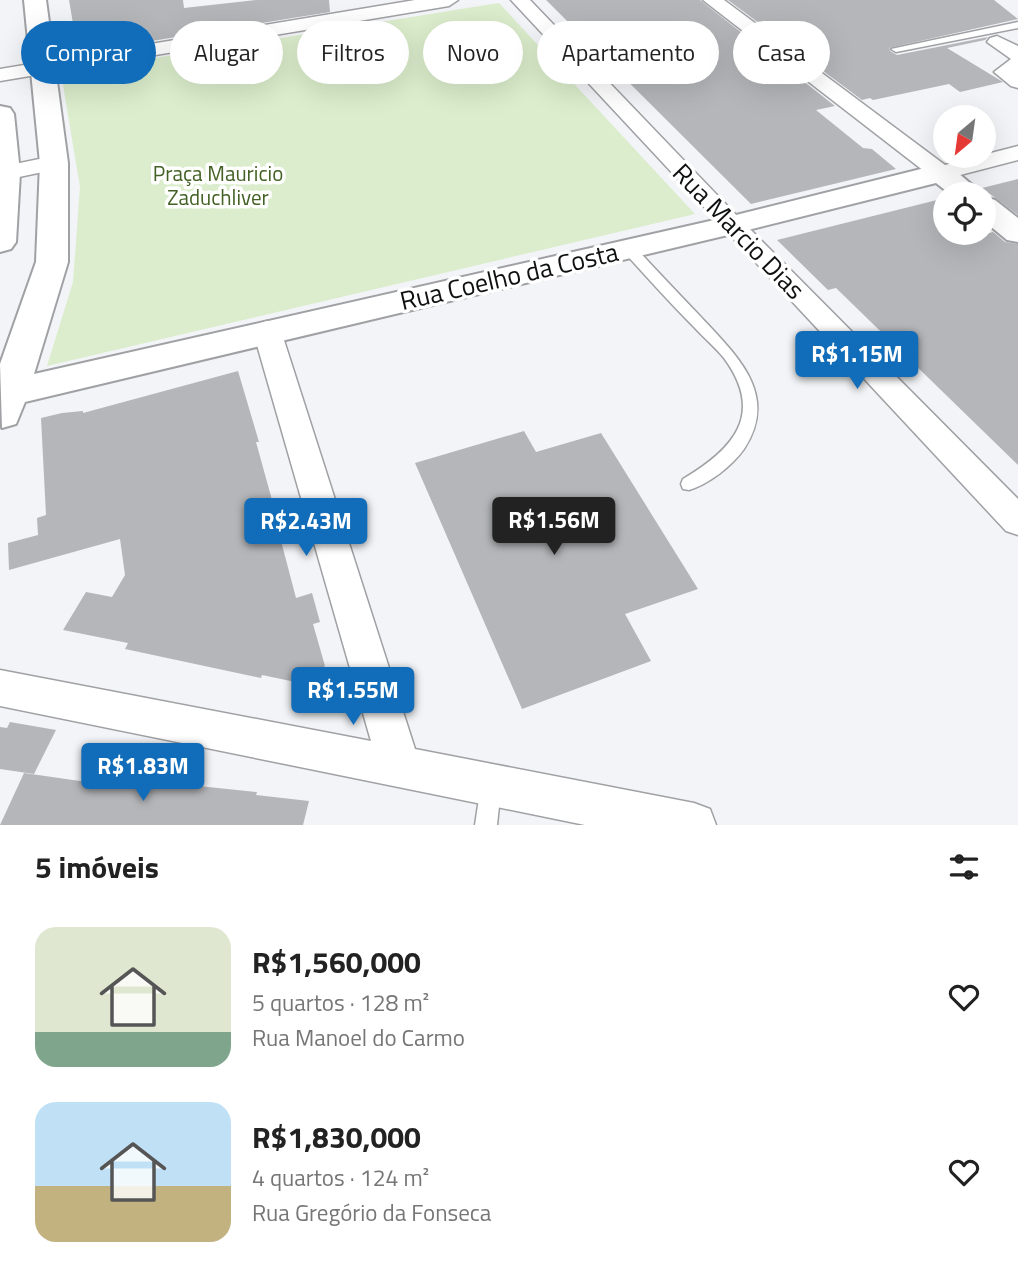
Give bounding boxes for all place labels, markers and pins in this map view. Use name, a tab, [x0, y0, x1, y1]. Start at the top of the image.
pin: R$1.15M	[792, 332, 922, 391]
pin: R$2.43M	[241, 498, 371, 558]
pin: R$1.56M	[489, 498, 619, 557]
pin: R$1.55M	[288, 668, 418, 727]
pin: R$1.83M	[78, 744, 208, 803]

